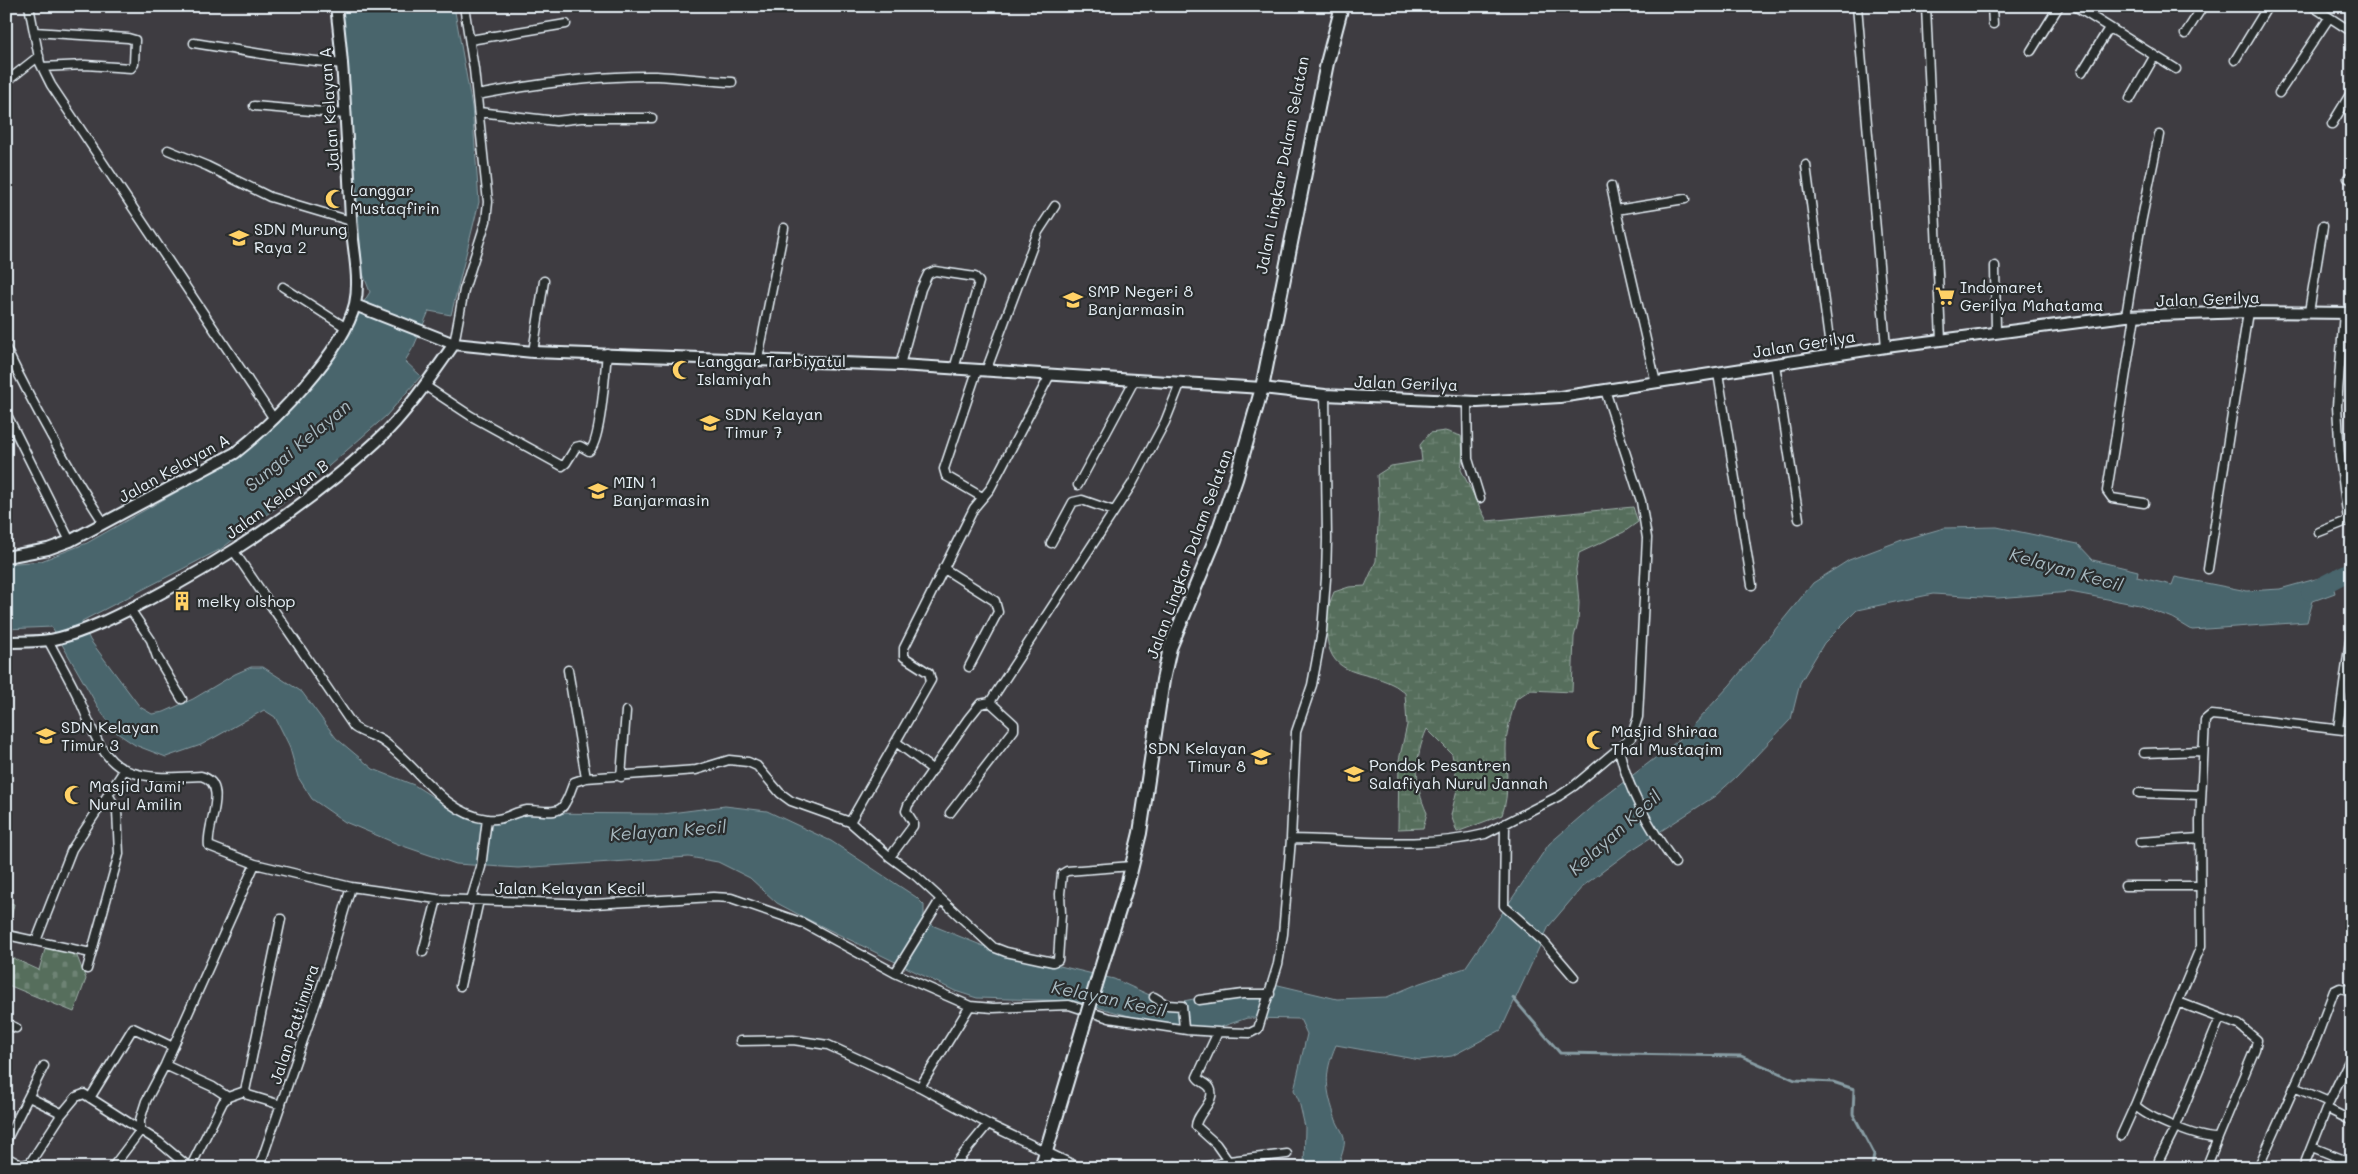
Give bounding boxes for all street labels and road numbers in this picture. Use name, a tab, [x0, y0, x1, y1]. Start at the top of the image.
street label: Jalan Kelayan A	[314, 47, 343, 171]
street label: Jalan Lingkar Dalam Selatan	[1250, 54, 1313, 276]
street label: Jalan Gerilya	[2156, 286, 2260, 311]
street label: Jalan Gerilya	[1751, 325, 1857, 362]
street label: Jalan Gerilya	[1354, 370, 1458, 395]
street label: Jalan Kelayan A	[115, 428, 233, 507]
street label: Jalan Lingkar Dalam Selatan	[1141, 446, 1236, 661]
street label: Jalan Kelayan B	[221, 454, 333, 543]
street label: Jalan Kelayan Kecil	[495, 877, 645, 898]
street label: Jalan Pattimura	[264, 961, 323, 1087]

